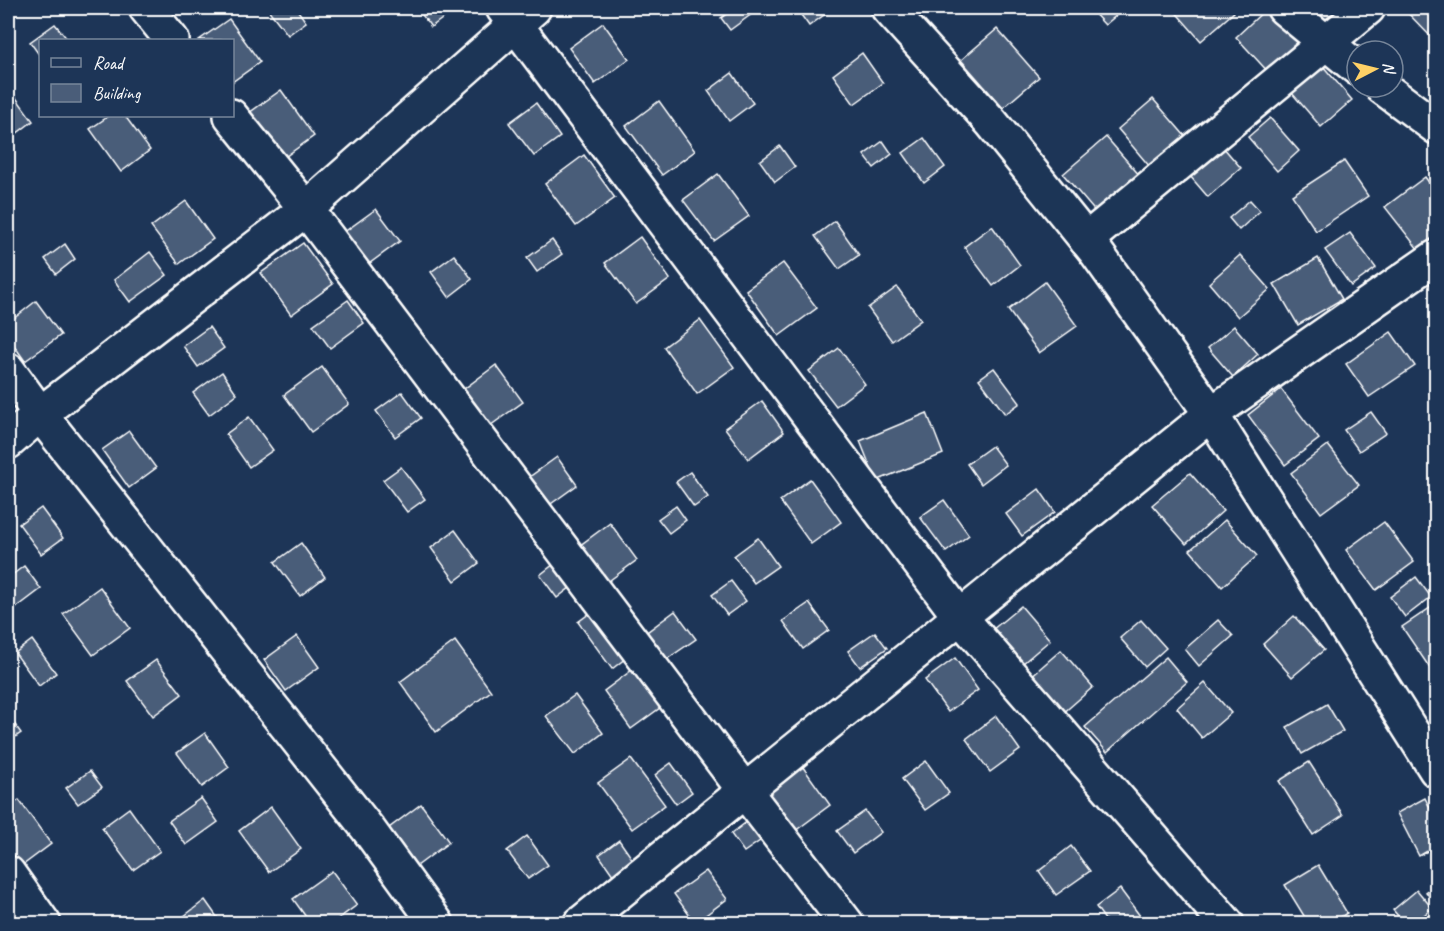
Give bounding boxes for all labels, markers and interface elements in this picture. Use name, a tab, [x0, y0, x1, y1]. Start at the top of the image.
legend	[39, 39, 234, 117]
north arrow	[1345, 39, 1405, 99]
text: Road	[93, 52, 126, 74]
text: N	[1378, 61, 1400, 76]
text: Building	[93, 82, 142, 104]

